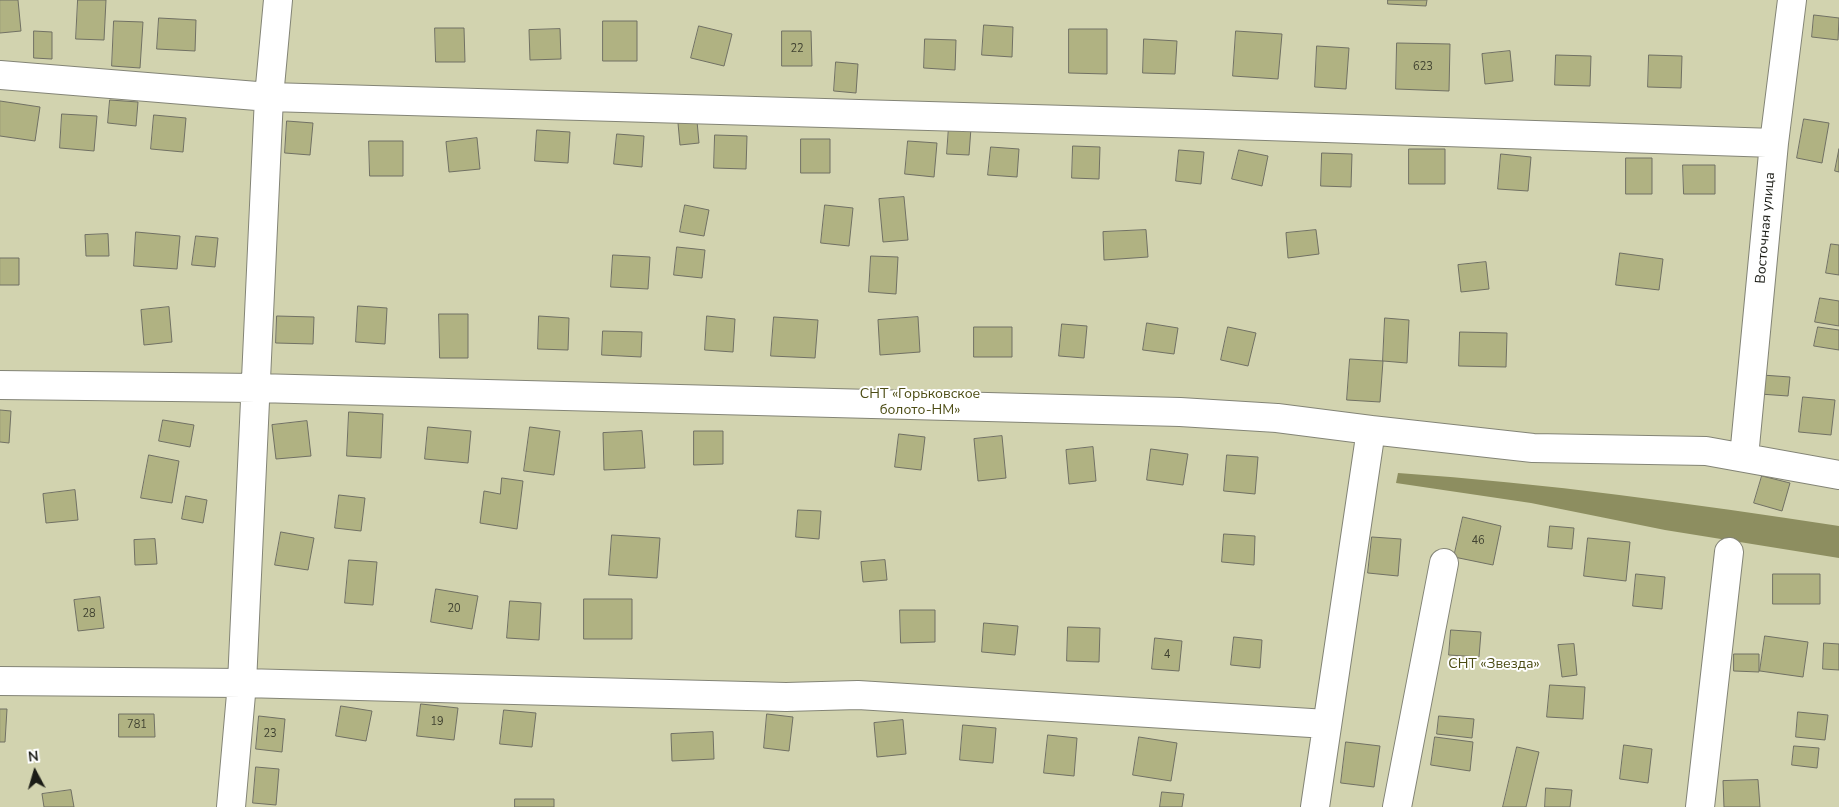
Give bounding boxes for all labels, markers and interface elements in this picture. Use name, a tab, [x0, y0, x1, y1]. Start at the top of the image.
house number: 22	[790, 42, 804, 56]
house number: 623	[1413, 60, 1433, 74]
street label: Восточная улица	[1753, 172, 1779, 284]
park label: СНТ «Горьковское болото-НМ»	[860, 387, 980, 420]
house number: 46	[1471, 534, 1485, 548]
house number: 20	[447, 602, 461, 616]
house number: 28	[82, 607, 96, 621]
house number: 4	[1164, 648, 1170, 662]
park label: СНТ «Звезда»	[1448, 657, 1540, 673]
house number: 19	[430, 715, 444, 729]
house number: 781	[127, 718, 147, 732]
house number: 23	[263, 727, 277, 741]
north arrow	[10, 747, 60, 797]
text: N	[27, 747, 40, 767]

